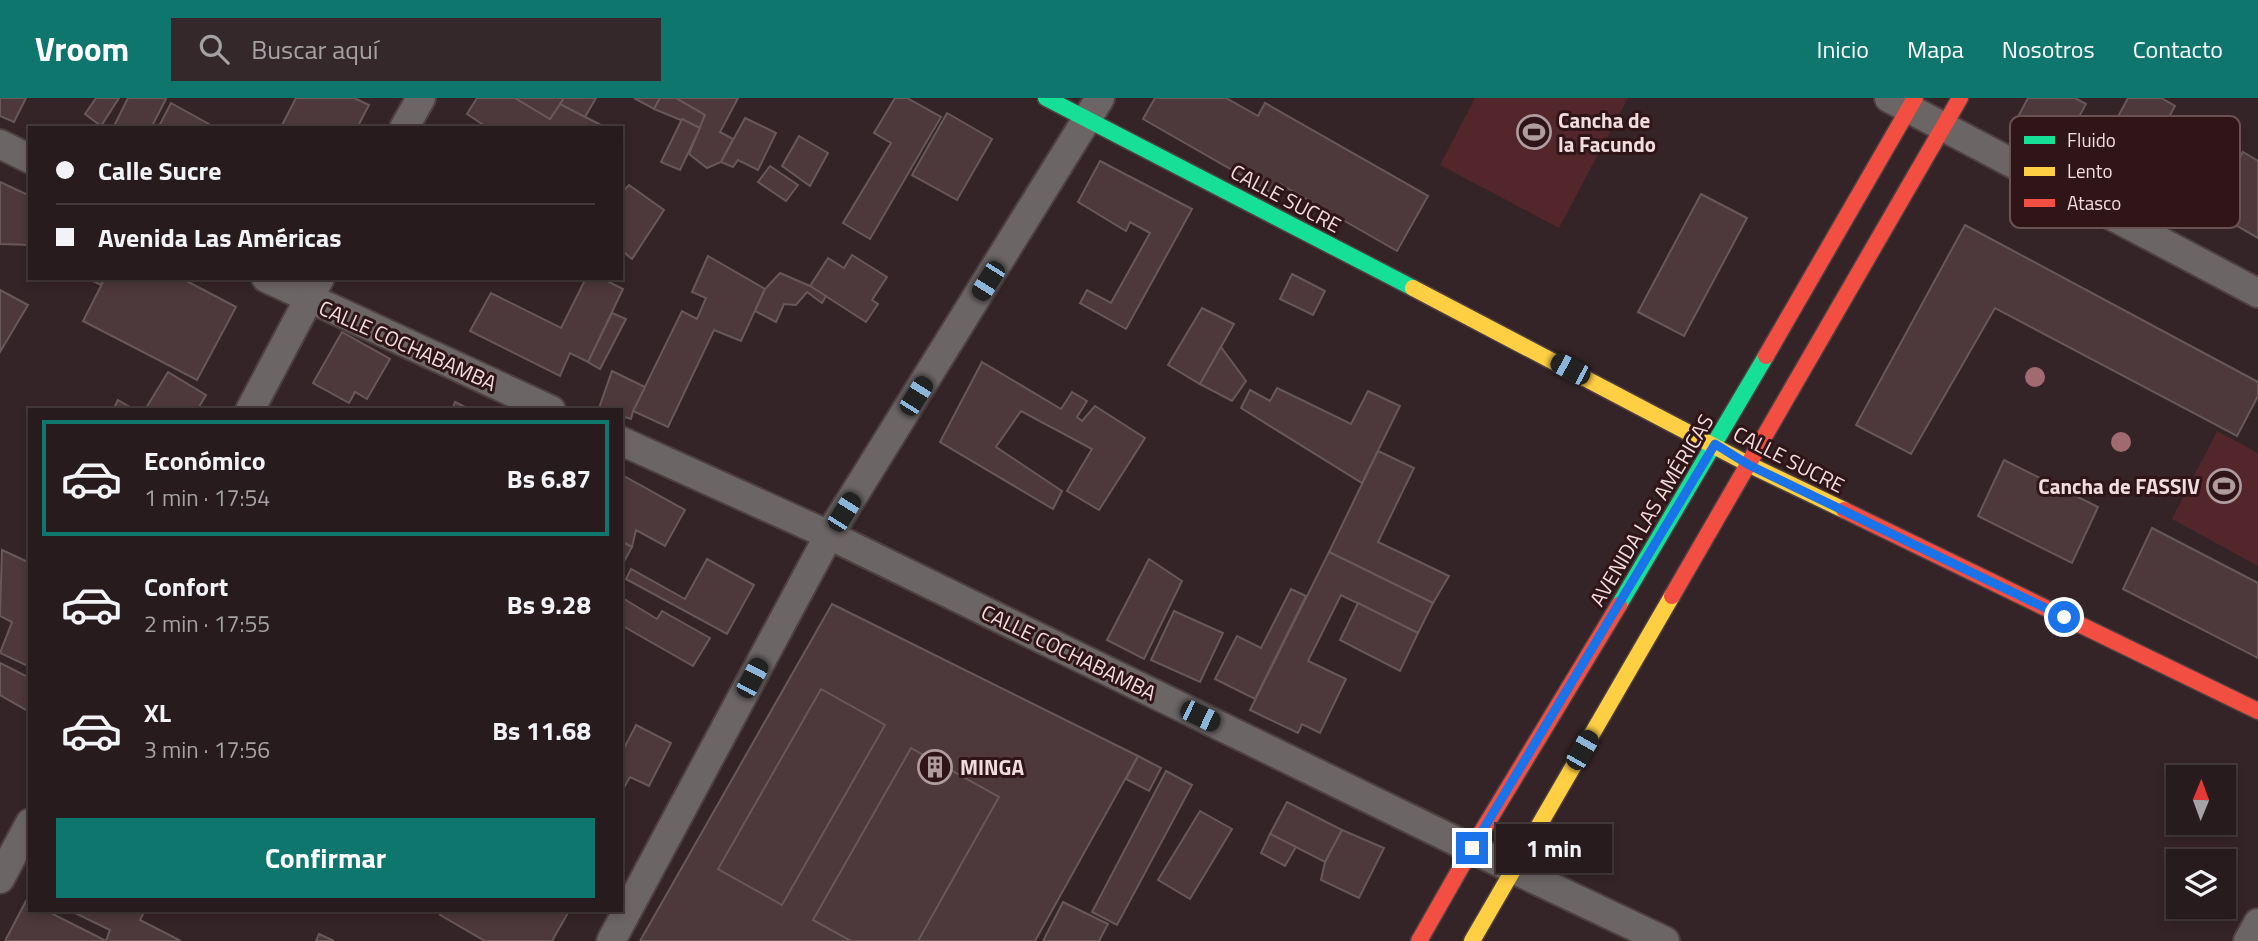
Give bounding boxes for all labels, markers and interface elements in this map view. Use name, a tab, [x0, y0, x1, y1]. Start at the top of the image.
search box	[171, 18, 661, 81]
text: Vroom	[35, 24, 129, 74]
icon: search	[195, 30, 233, 68]
text: Buscar aquí	[251, 30, 378, 69]
text: Inicio	[1817, 31, 1869, 67]
text: Mapa	[1907, 31, 1964, 67]
text: Nosotros	[2002, 31, 2095, 67]
text: Contacto	[2133, 31, 2223, 67]
place label: Cancha de la Facundo	[1558, 104, 1656, 160]
sports icon: Cancha de la Facundo	[1515, 113, 1553, 151]
legend	[2010, 116, 2240, 228]
text: Fluido	[2067, 125, 2116, 154]
text: Calle Sucre	[98, 151, 221, 190]
street label: CALLE SUCRE	[1225, 155, 1347, 241]
text: Lento	[2067, 156, 2112, 185]
text: Atasco	[2067, 188, 2121, 217]
text: Avenida Las Américas	[98, 218, 342, 257]
car	[968, 258, 1009, 304]
street label: CALLE COCHABAMBA	[314, 291, 502, 399]
car	[1547, 350, 1594, 388]
car	[896, 373, 937, 419]
street label: AVENIDA LAS AMÉRICAS	[1581, 408, 1721, 612]
street label: CALLE SUCRE	[1728, 417, 1850, 501]
text: Económico	[144, 441, 266, 480]
icon: car	[60, 447, 123, 510]
text: Bs 6.87	[507, 459, 591, 498]
sports icon: Cancha de FASSIV	[2205, 467, 2243, 505]
place label: Cancha de FASSIV	[2038, 470, 2200, 502]
text: 1 min · 17:54	[144, 480, 270, 515]
car	[824, 489, 865, 535]
text: Confort	[144, 567, 228, 606]
icon: car	[60, 573, 123, 636]
text: Bs 9.28	[507, 585, 591, 624]
street label: CALLE COCHABAMBA	[976, 596, 1163, 709]
route start	[2048, 601, 2080, 633]
text: 2 min · 17:55	[144, 606, 270, 641]
car	[733, 655, 772, 701]
text: XL	[144, 693, 171, 732]
car	[1177, 697, 1224, 735]
icon: car	[60, 699, 123, 762]
text: Bs 11.68	[492, 711, 591, 750]
car	[1563, 727, 1602, 773]
text: 3 min · 17:56	[144, 732, 270, 767]
building icon: MINGA	[916, 748, 954, 786]
place label: MINGA	[960, 751, 1024, 783]
north arrow	[2166, 765, 2236, 835]
map controls	[2166, 765, 2236, 919]
button: Confirmar	[56, 818, 595, 898]
callout: 1 min	[1496, 824, 1612, 872]
text: 1 min	[1526, 831, 1582, 866]
route end	[1456, 832, 1488, 864]
button: layers	[2166, 849, 2236, 919]

